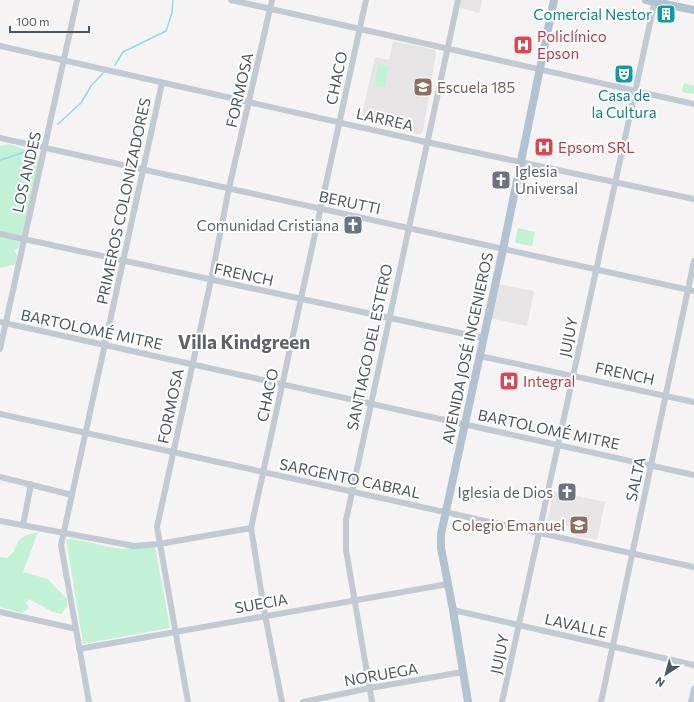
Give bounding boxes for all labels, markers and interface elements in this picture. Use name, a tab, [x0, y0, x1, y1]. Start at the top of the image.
building icon: Comercial Nestor	[655, 3, 677, 25]
place label: Comercial Nestor	[533, 5, 652, 23]
scale bar	[10, 8, 89, 34]
text: 100 m	[16, 14, 50, 28]
place label: Policlínico Epson	[537, 27, 607, 62]
hospital icon: Policlínico Epson	[512, 34, 534, 56]
street label: CHACO	[322, 50, 350, 106]
street label: FORMOSA	[222, 51, 256, 129]
theatre icon: Casa de la Cultura	[613, 63, 635, 85]
school or university icon: Escuela 185	[412, 76, 434, 98]
place label: Escuela 185	[437, 78, 515, 96]
place label: Casa de la Cultura	[591, 86, 657, 121]
street label: PRIMEROS COLONIZADORES	[92, 96, 154, 306]
street label: LARREA	[355, 104, 415, 134]
street label: LOS ANDES	[8, 130, 44, 214]
hospital icon: Epsom SRL	[533, 136, 555, 158]
place label: Epsom SRL	[558, 138, 635, 156]
place label: Iglesia Universal	[515, 162, 578, 197]
church icon: Iglesia Universal	[490, 169, 512, 191]
street label: BERUTTI	[317, 187, 383, 217]
church icon: Comunidad Cristiana	[342, 214, 364, 236]
place label: Comunidad Cristiana	[197, 216, 339, 234]
street label: AVENIDA JOSÉ INGENIEROS	[437, 250, 496, 446]
street label: FRENCH	[213, 259, 275, 289]
street label: SANTIAGO DEL ESTERO	[343, 262, 395, 432]
street label: BARTOLOMÉ MITRE	[19, 304, 165, 353]
street label: JUJUY	[555, 315, 581, 359]
district label: Villa Kindgreen	[178, 330, 310, 353]
street label: FRENCH	[594, 358, 656, 388]
street label: FORMOSA	[153, 367, 187, 445]
street label: CHACO	[253, 367, 281, 423]
hospital icon: Integral	[498, 370, 520, 392]
place label: Integral	[523, 372, 575, 390]
street label: BARTOLOMÉ MITRE	[476, 404, 622, 453]
street label: SARGENTO CABRAL	[278, 454, 423, 502]
street label: SALTA	[622, 455, 648, 503]
church icon: Iglesia de Dios	[556, 481, 578, 503]
place label: Iglesia de Dios	[458, 483, 553, 501]
school or university icon: Colegio Emanuel	[568, 514, 590, 536]
place label: Colegio Emanuel	[452, 516, 565, 534]
street label: SUECIA	[233, 589, 289, 617]
street label: LAVALLE	[543, 609, 609, 641]
street label: JUJUY	[486, 632, 512, 676]
north arrow	[646, 654, 686, 694]
street label: NORUEGA	[343, 659, 419, 689]
text: N	[653, 675, 667, 690]

